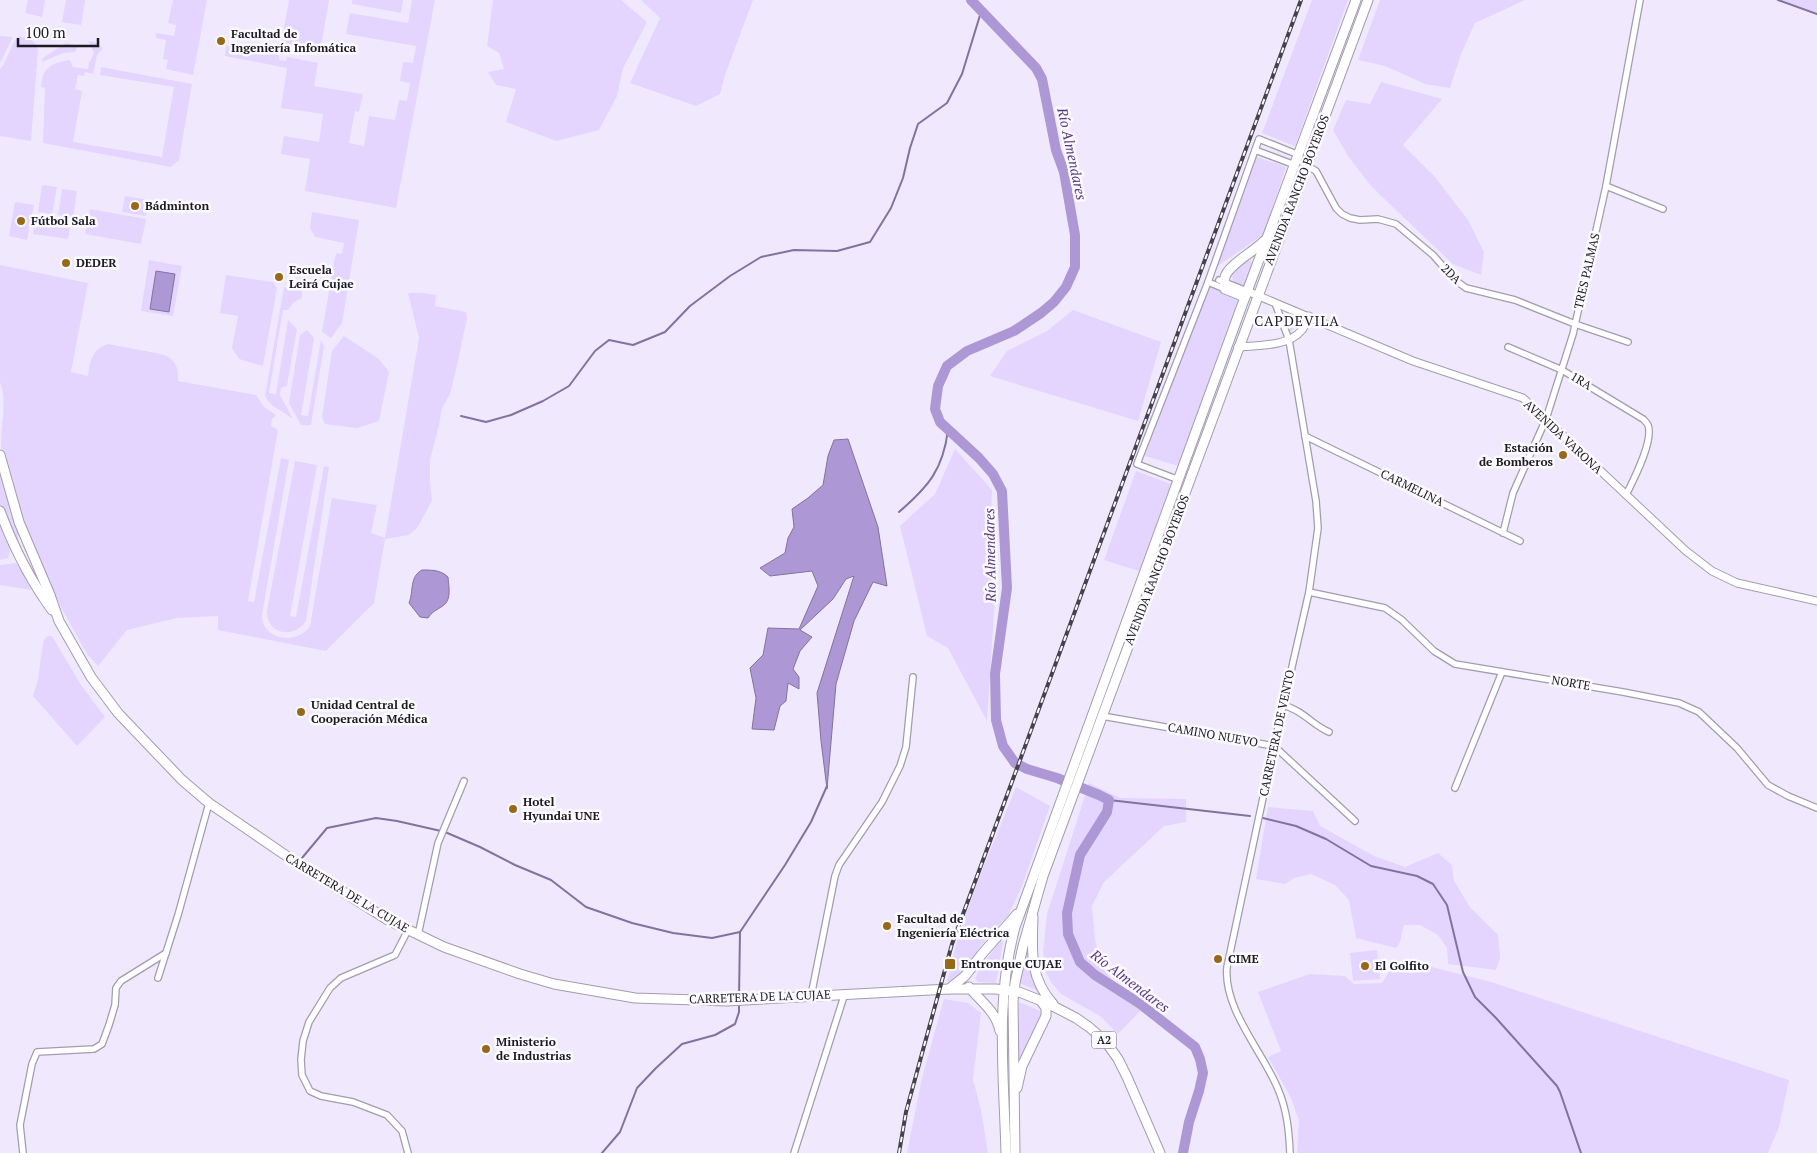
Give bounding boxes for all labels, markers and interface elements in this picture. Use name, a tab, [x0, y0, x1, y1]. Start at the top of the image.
scale bar	[18, 15, 98, 47]
text: 100 m	[25, 22, 66, 42]
place label: Facultad de Ingeniería Infomática	[231, 26, 357, 55]
marker: Facultad de Ingeniería Infomática	[215, 35, 227, 47]
water label: Río Almendares	[1053, 105, 1092, 202]
street label: AVENIDA RANCHO BOYEROS	[1261, 113, 1332, 267]
place label: Bádminton	[145, 198, 209, 213]
marker: Bádminton	[129, 200, 141, 212]
place label: Fútbol Sala	[31, 213, 96, 228]
marker: Fútbol Sala	[15, 215, 27, 227]
street label: TRES PALMAS	[1570, 231, 1603, 310]
place label: DEDER	[76, 255, 117, 270]
marker: DEDER	[60, 257, 72, 269]
street label: 2DA	[1438, 260, 1465, 287]
place label: Escuela Leirá Cujae	[289, 262, 354, 291]
marker: Escuela Leirá Cujae	[273, 271, 285, 283]
district label: CAPDEVILA	[1254, 311, 1340, 330]
street label: 1RA	[1568, 368, 1595, 393]
street label: AVENIDA VARONA	[1521, 396, 1606, 477]
place label: Estación de Bomberos	[1479, 440, 1554, 469]
marker: Estación de Bomberos	[1557, 449, 1569, 461]
street label: CARMELINA	[1378, 466, 1447, 510]
street label: AVENIDA RANCHO BOYEROS	[1121, 493, 1192, 647]
water label: Río Almendares	[979, 508, 1000, 603]
street label: CARRETERA DE VENTO	[1256, 668, 1297, 798]
street label: NORTE	[1551, 672, 1592, 693]
place label: Unidad Central de Cooperación Médica	[311, 697, 428, 726]
marker: Unidad Central de Cooperación Médica	[295, 706, 307, 718]
street label: CAMINO NUEVO	[1167, 719, 1259, 750]
place label: Hotel Hyundai UNE	[523, 794, 600, 823]
marker: Hotel Hyundai UNE	[507, 803, 519, 815]
street label: CARRETERA DE LA CUJAE	[283, 850, 412, 936]
place label: Facultad de Ingeniería Eléctrica	[897, 911, 1010, 940]
marker: Facultad de Ingeniería Eléctrica	[881, 920, 893, 932]
water label: Río Almendares	[1086, 944, 1174, 1017]
place label: CIME	[1228, 951, 1259, 966]
marker: CIME	[1212, 953, 1224, 965]
place label: Entronque CUJAE	[961, 956, 1062, 971]
marker: Entronque CUJAE	[943, 957, 957, 971]
place label: El Golfito	[1375, 958, 1429, 973]
marker: El Golfito	[1359, 960, 1371, 972]
street label: CARRETERA DE LA CUJAE	[689, 987, 831, 1006]
road number: A2	[1092, 1032, 1116, 1048]
place label: Ministerio de Industrias	[496, 1034, 572, 1063]
marker: Ministerio de Industrias	[480, 1043, 492, 1055]

